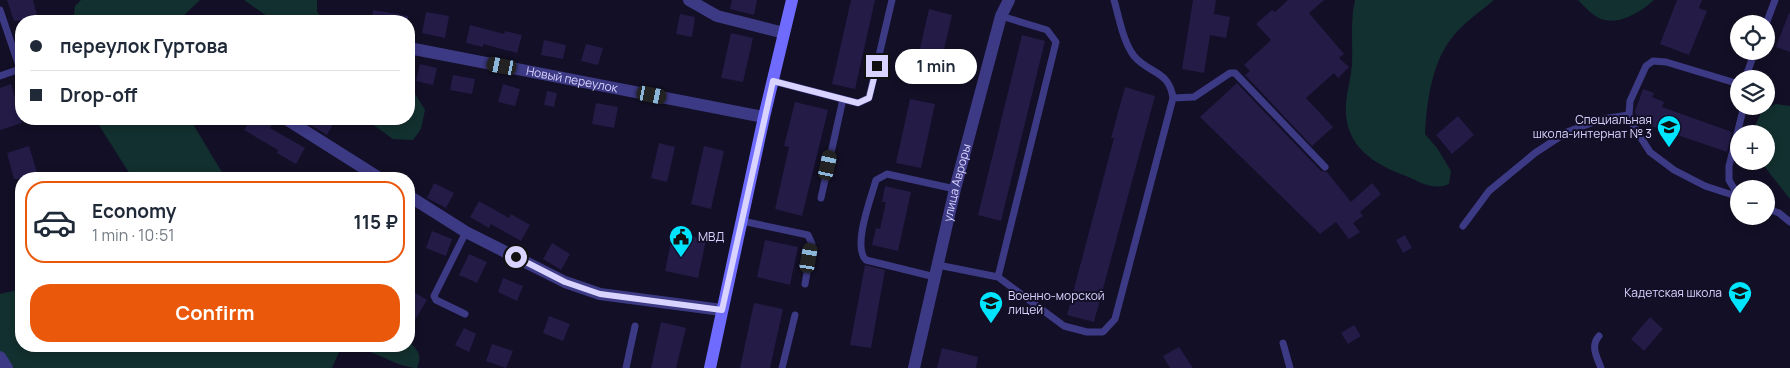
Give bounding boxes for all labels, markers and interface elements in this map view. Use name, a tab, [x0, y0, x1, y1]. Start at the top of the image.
map controls	[1730, 15, 1775, 225]
button: locate	[1730, 15, 1775, 60]
text: переулок Гуртова	[60, 33, 228, 59]
callout: 1 min	[894, 48, 977, 84]
route end	[866, 55, 888, 77]
text: 1 min	[916, 55, 956, 77]
car	[485, 56, 518, 76]
street label: Новый переулок	[525, 62, 620, 97]
button: layers	[1730, 70, 1775, 115]
text: Drop-off	[60, 82, 137, 108]
car	[635, 85, 668, 105]
place label: Специальная школа-интернат № 3	[1533, 111, 1652, 142]
school or university icon: Специальная школа-интернат № 3	[1656, 114, 1682, 148]
button: +	[1730, 125, 1775, 170]
street label: улица Авроры	[939, 142, 975, 223]
car	[817, 149, 838, 181]
button: −	[1730, 180, 1775, 225]
text: Economy	[92, 198, 176, 224]
icon: car	[32, 200, 77, 245]
text: 115 ₽	[353, 209, 398, 235]
text: 1 min · 10:51	[92, 224, 175, 246]
public building icon: МВД	[668, 224, 694, 258]
place label: МВД	[698, 228, 724, 245]
car	[799, 242, 818, 274]
route start	[505, 246, 527, 268]
school or university icon: Кадетская школа	[1727, 280, 1753, 314]
button: Confirm	[30, 284, 400, 342]
place label: Кадетская школа	[1624, 284, 1722, 301]
place label: Военно-морской лицей	[1008, 287, 1105, 318]
school or university icon: Военно-морской лицей	[978, 290, 1004, 324]

